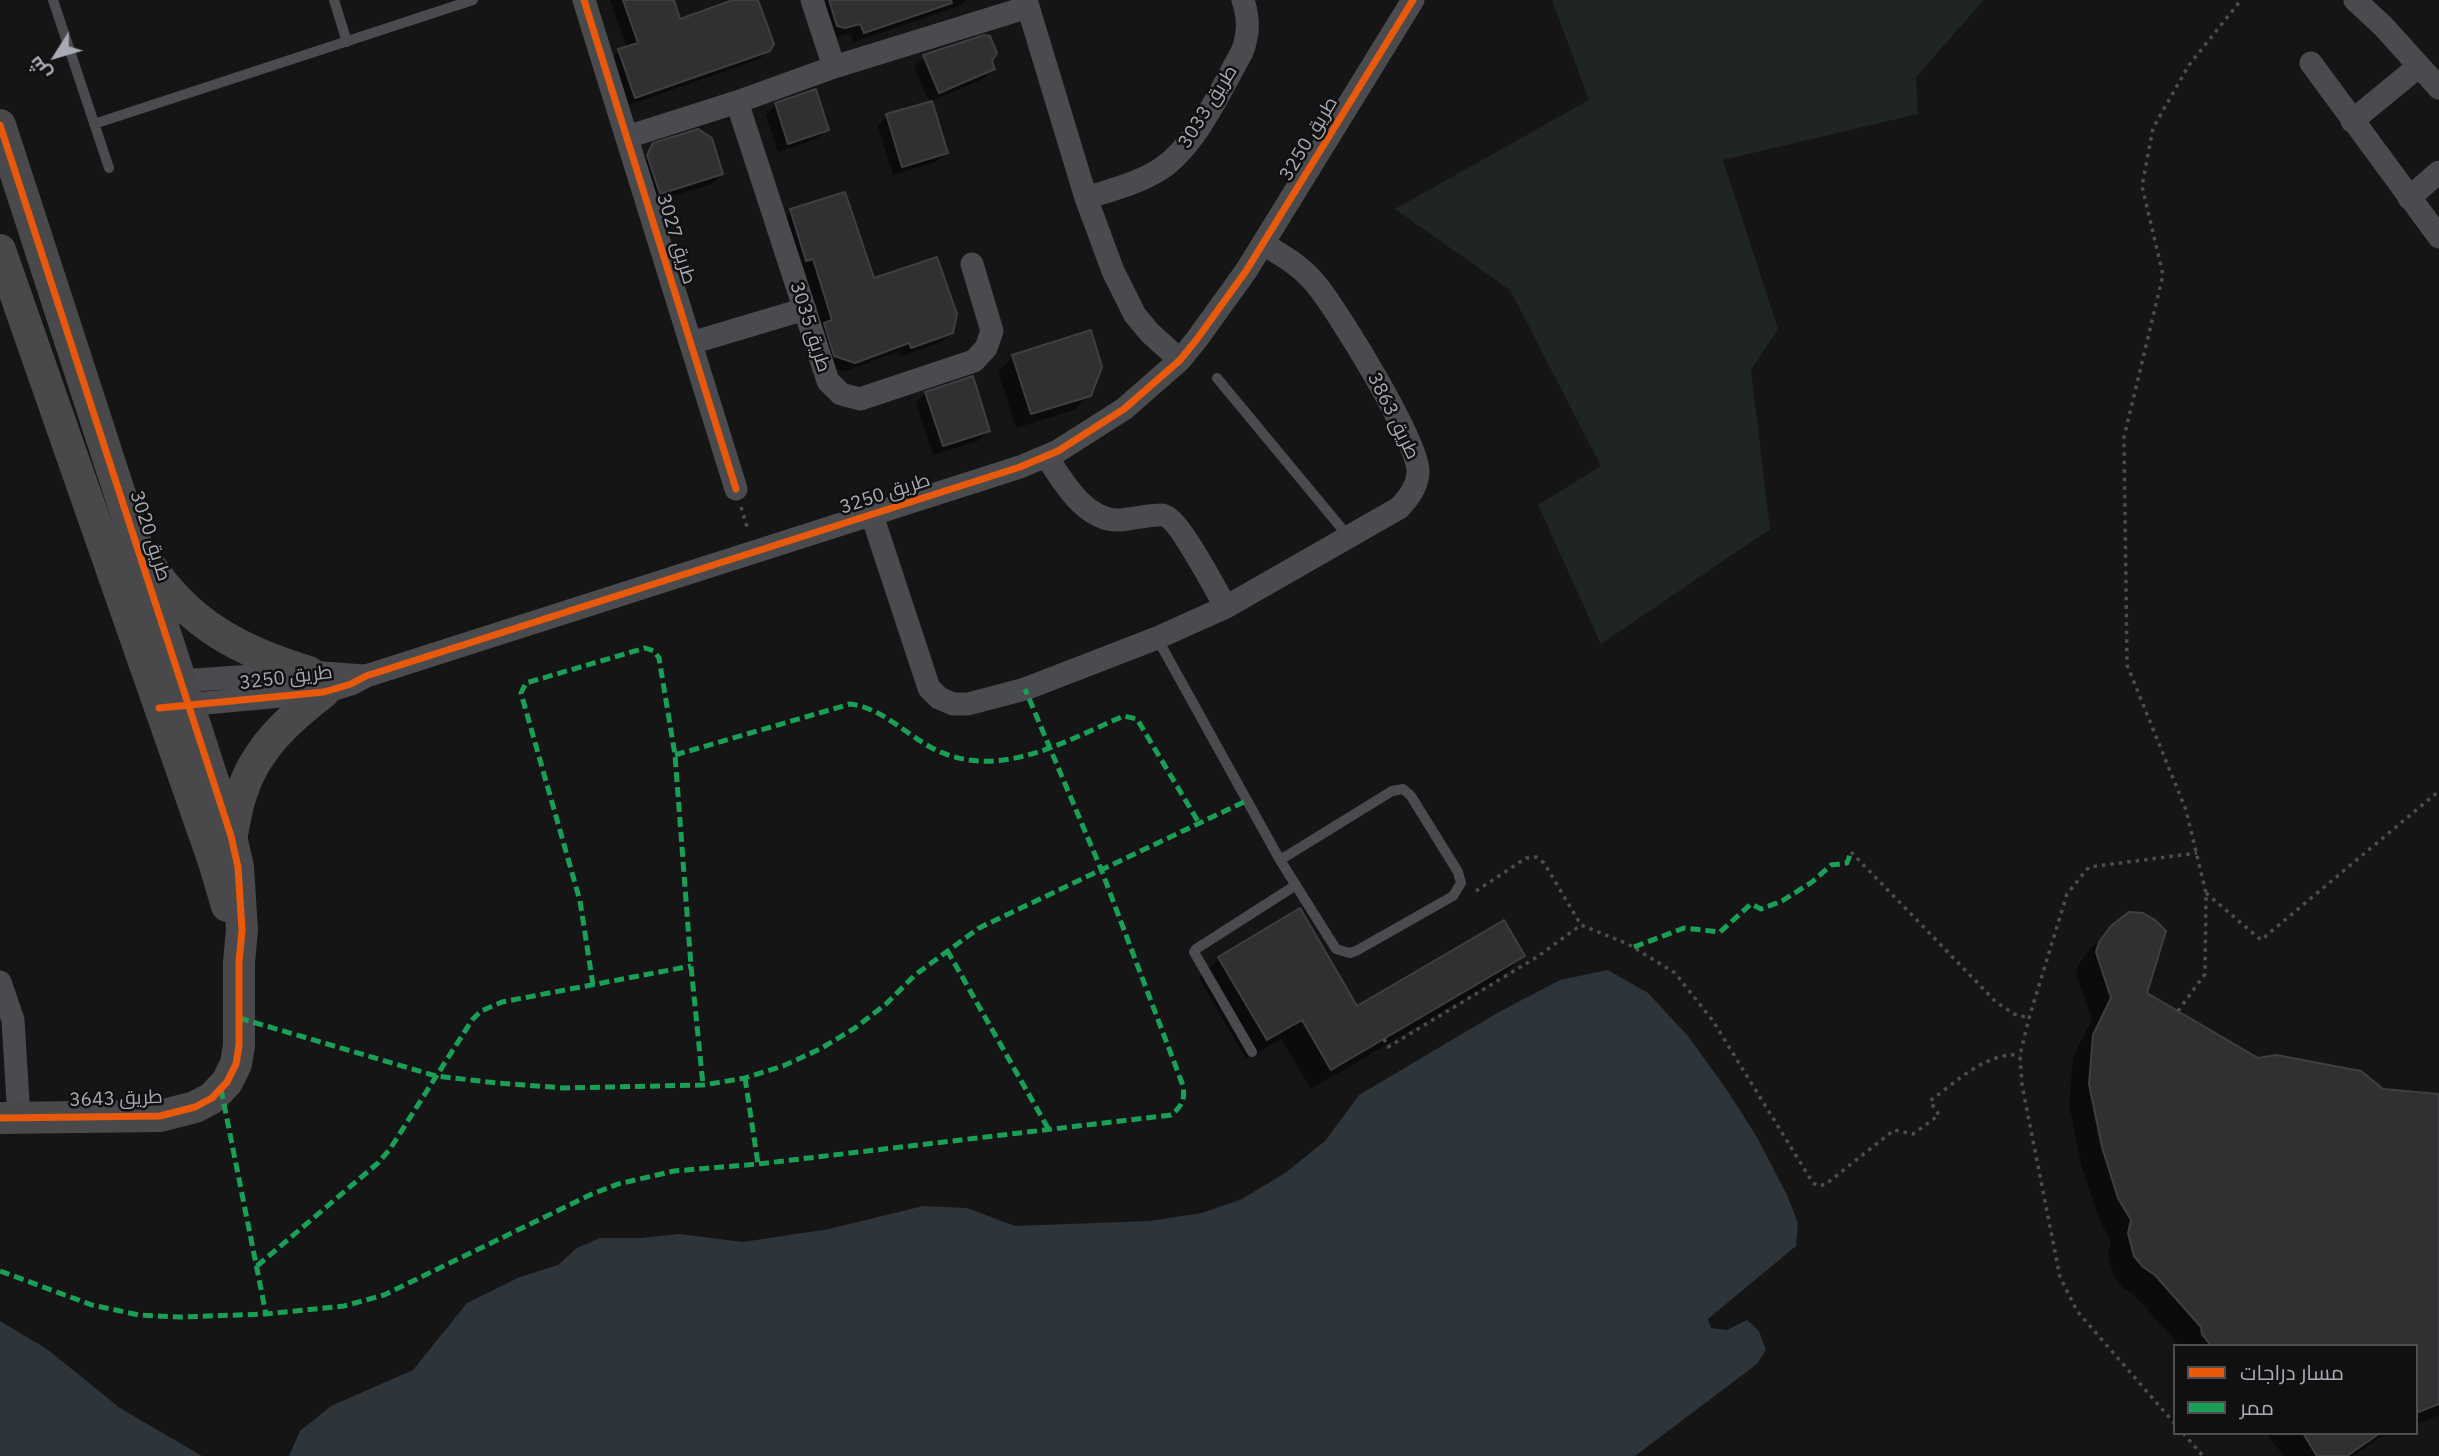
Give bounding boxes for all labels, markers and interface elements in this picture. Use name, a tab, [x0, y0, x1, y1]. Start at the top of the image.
north arrow	[21, 21, 91, 91]
text: ش	[22, 52, 56, 86]
street label: طريق 3033	[1174, 61, 1242, 153]
street label: طريق 3250	[1275, 93, 1343, 185]
street label: طريق 3027	[651, 191, 701, 287]
street label: طريق 3035	[785, 279, 835, 375]
street label: طريق 3863	[1362, 369, 1424, 463]
street label: طريق 3250	[837, 469, 933, 519]
street label: طريق 3020	[125, 488, 175, 584]
street label: طريق 3250	[238, 661, 334, 695]
street label: طريق 3643	[69, 1086, 163, 1112]
legend	[2173, 1344, 2418, 1435]
text: مسار دراجات	[2240, 1358, 2344, 1386]
text: ممر	[2240, 1393, 2274, 1421]

